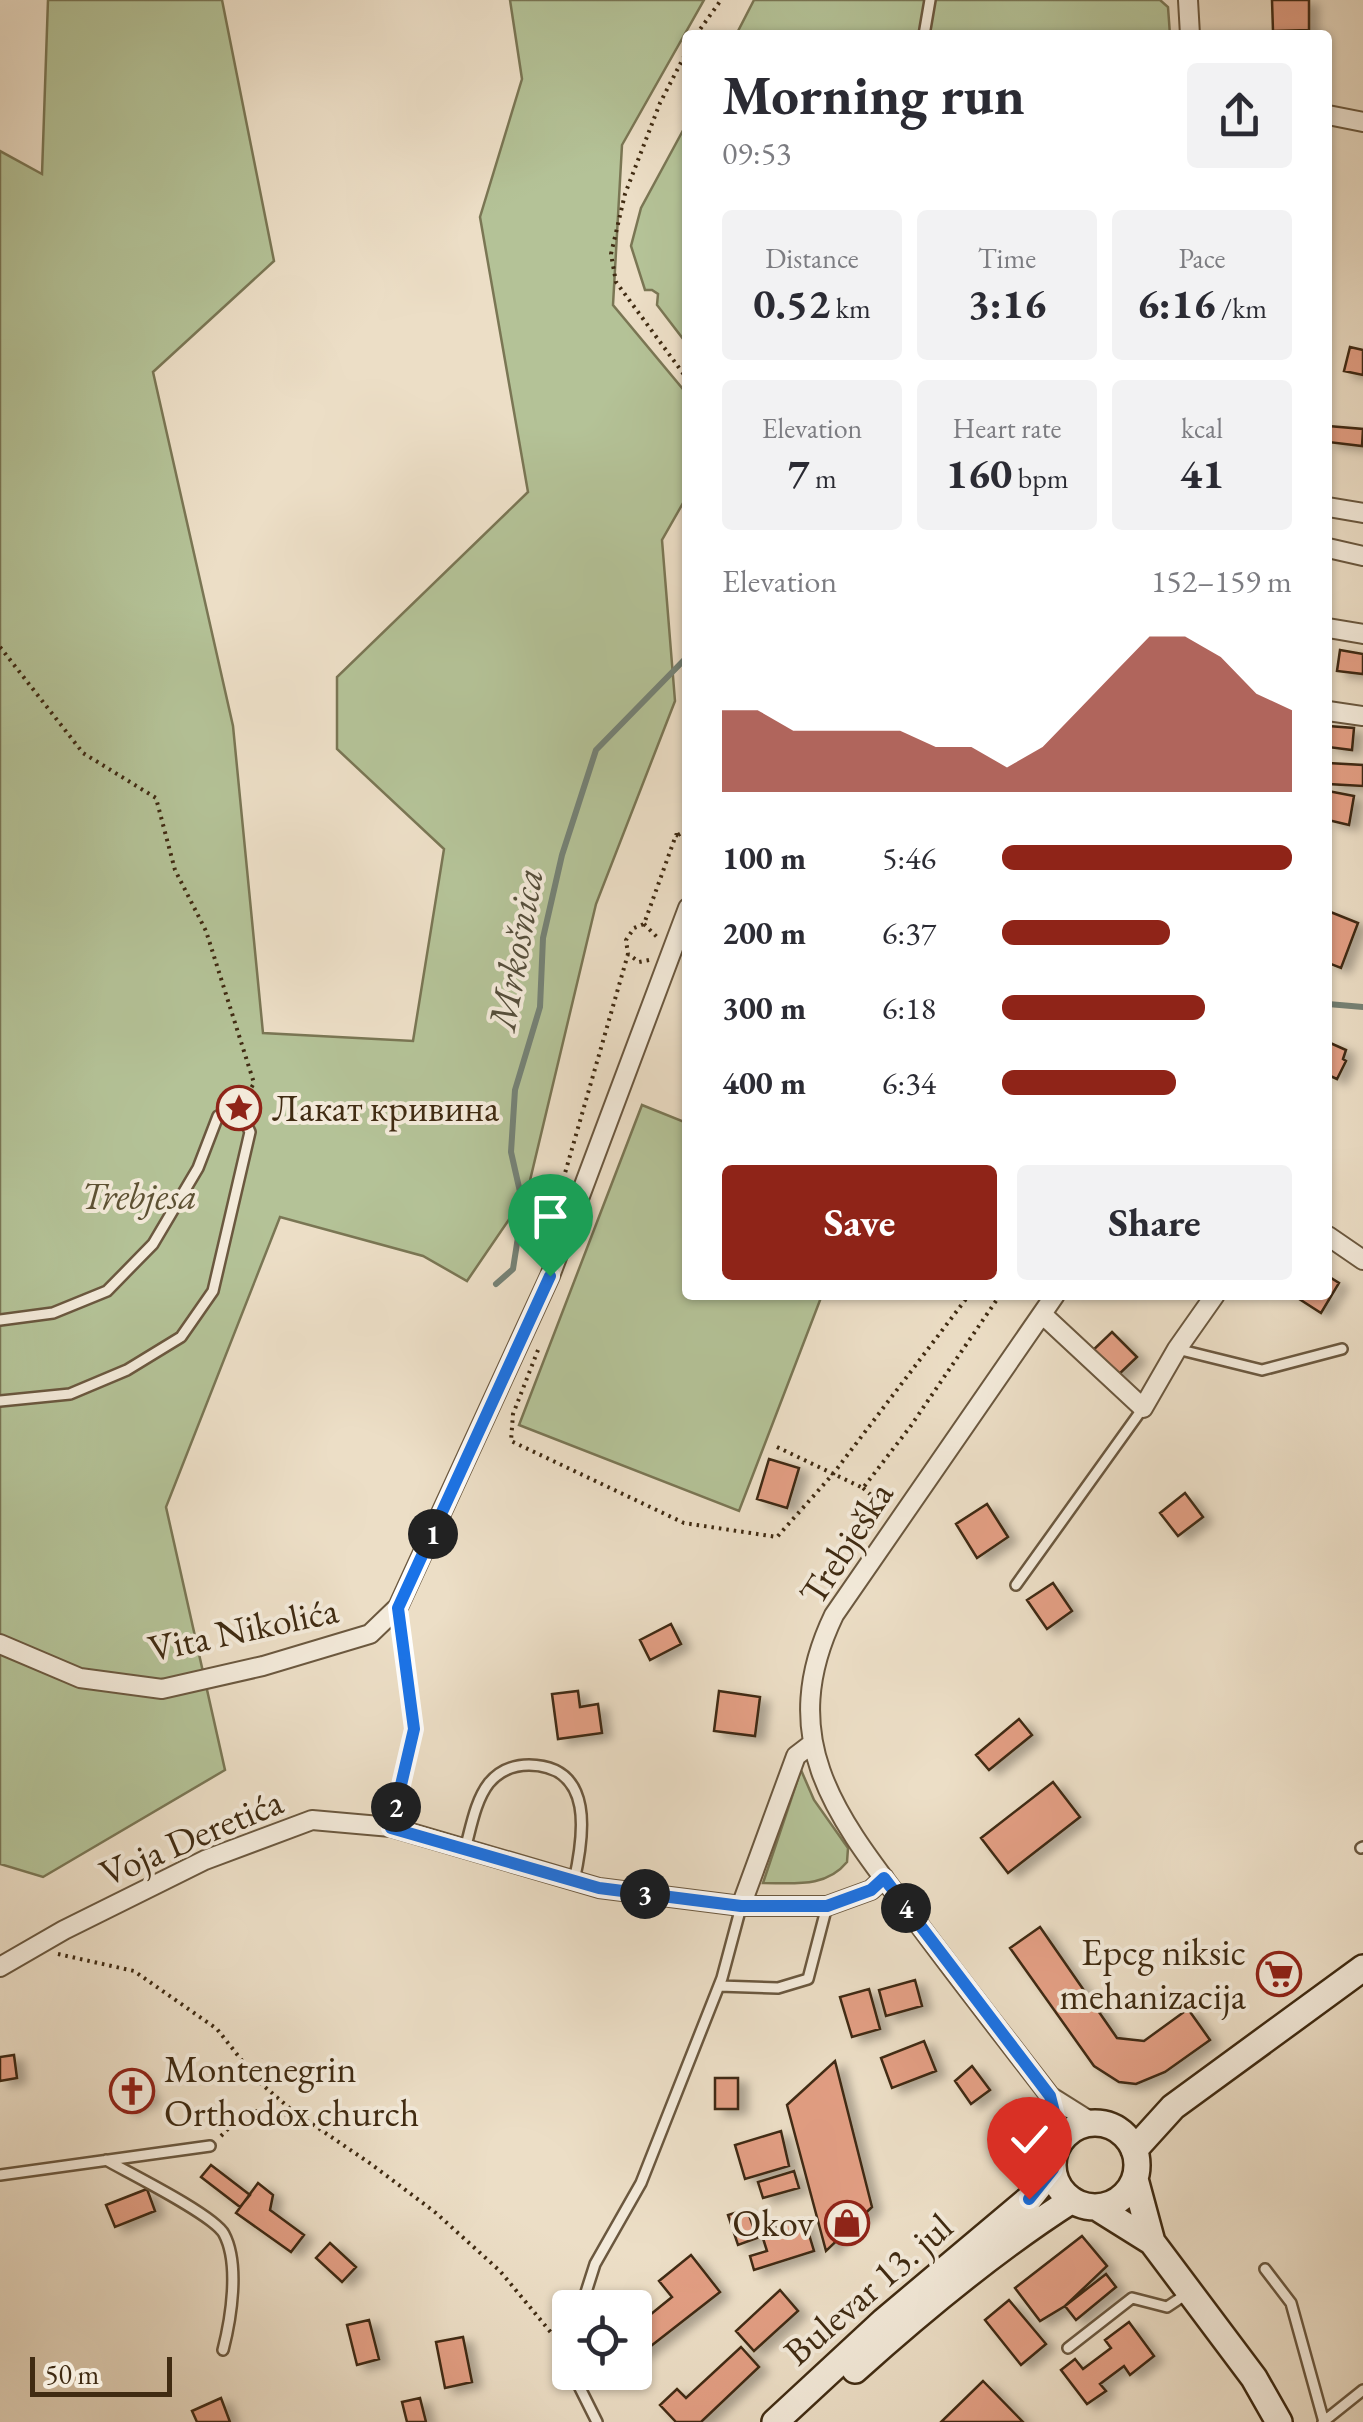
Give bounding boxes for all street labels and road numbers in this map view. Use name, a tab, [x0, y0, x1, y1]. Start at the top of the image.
street label: Trebješka	[788, 1471, 904, 1614]
street label: Vita Nikolića	[144, 1584, 343, 1673]
street label: Voja Deretića	[92, 1776, 291, 1897]
street label: Bulevar 13. jul	[773, 2202, 962, 2375]

